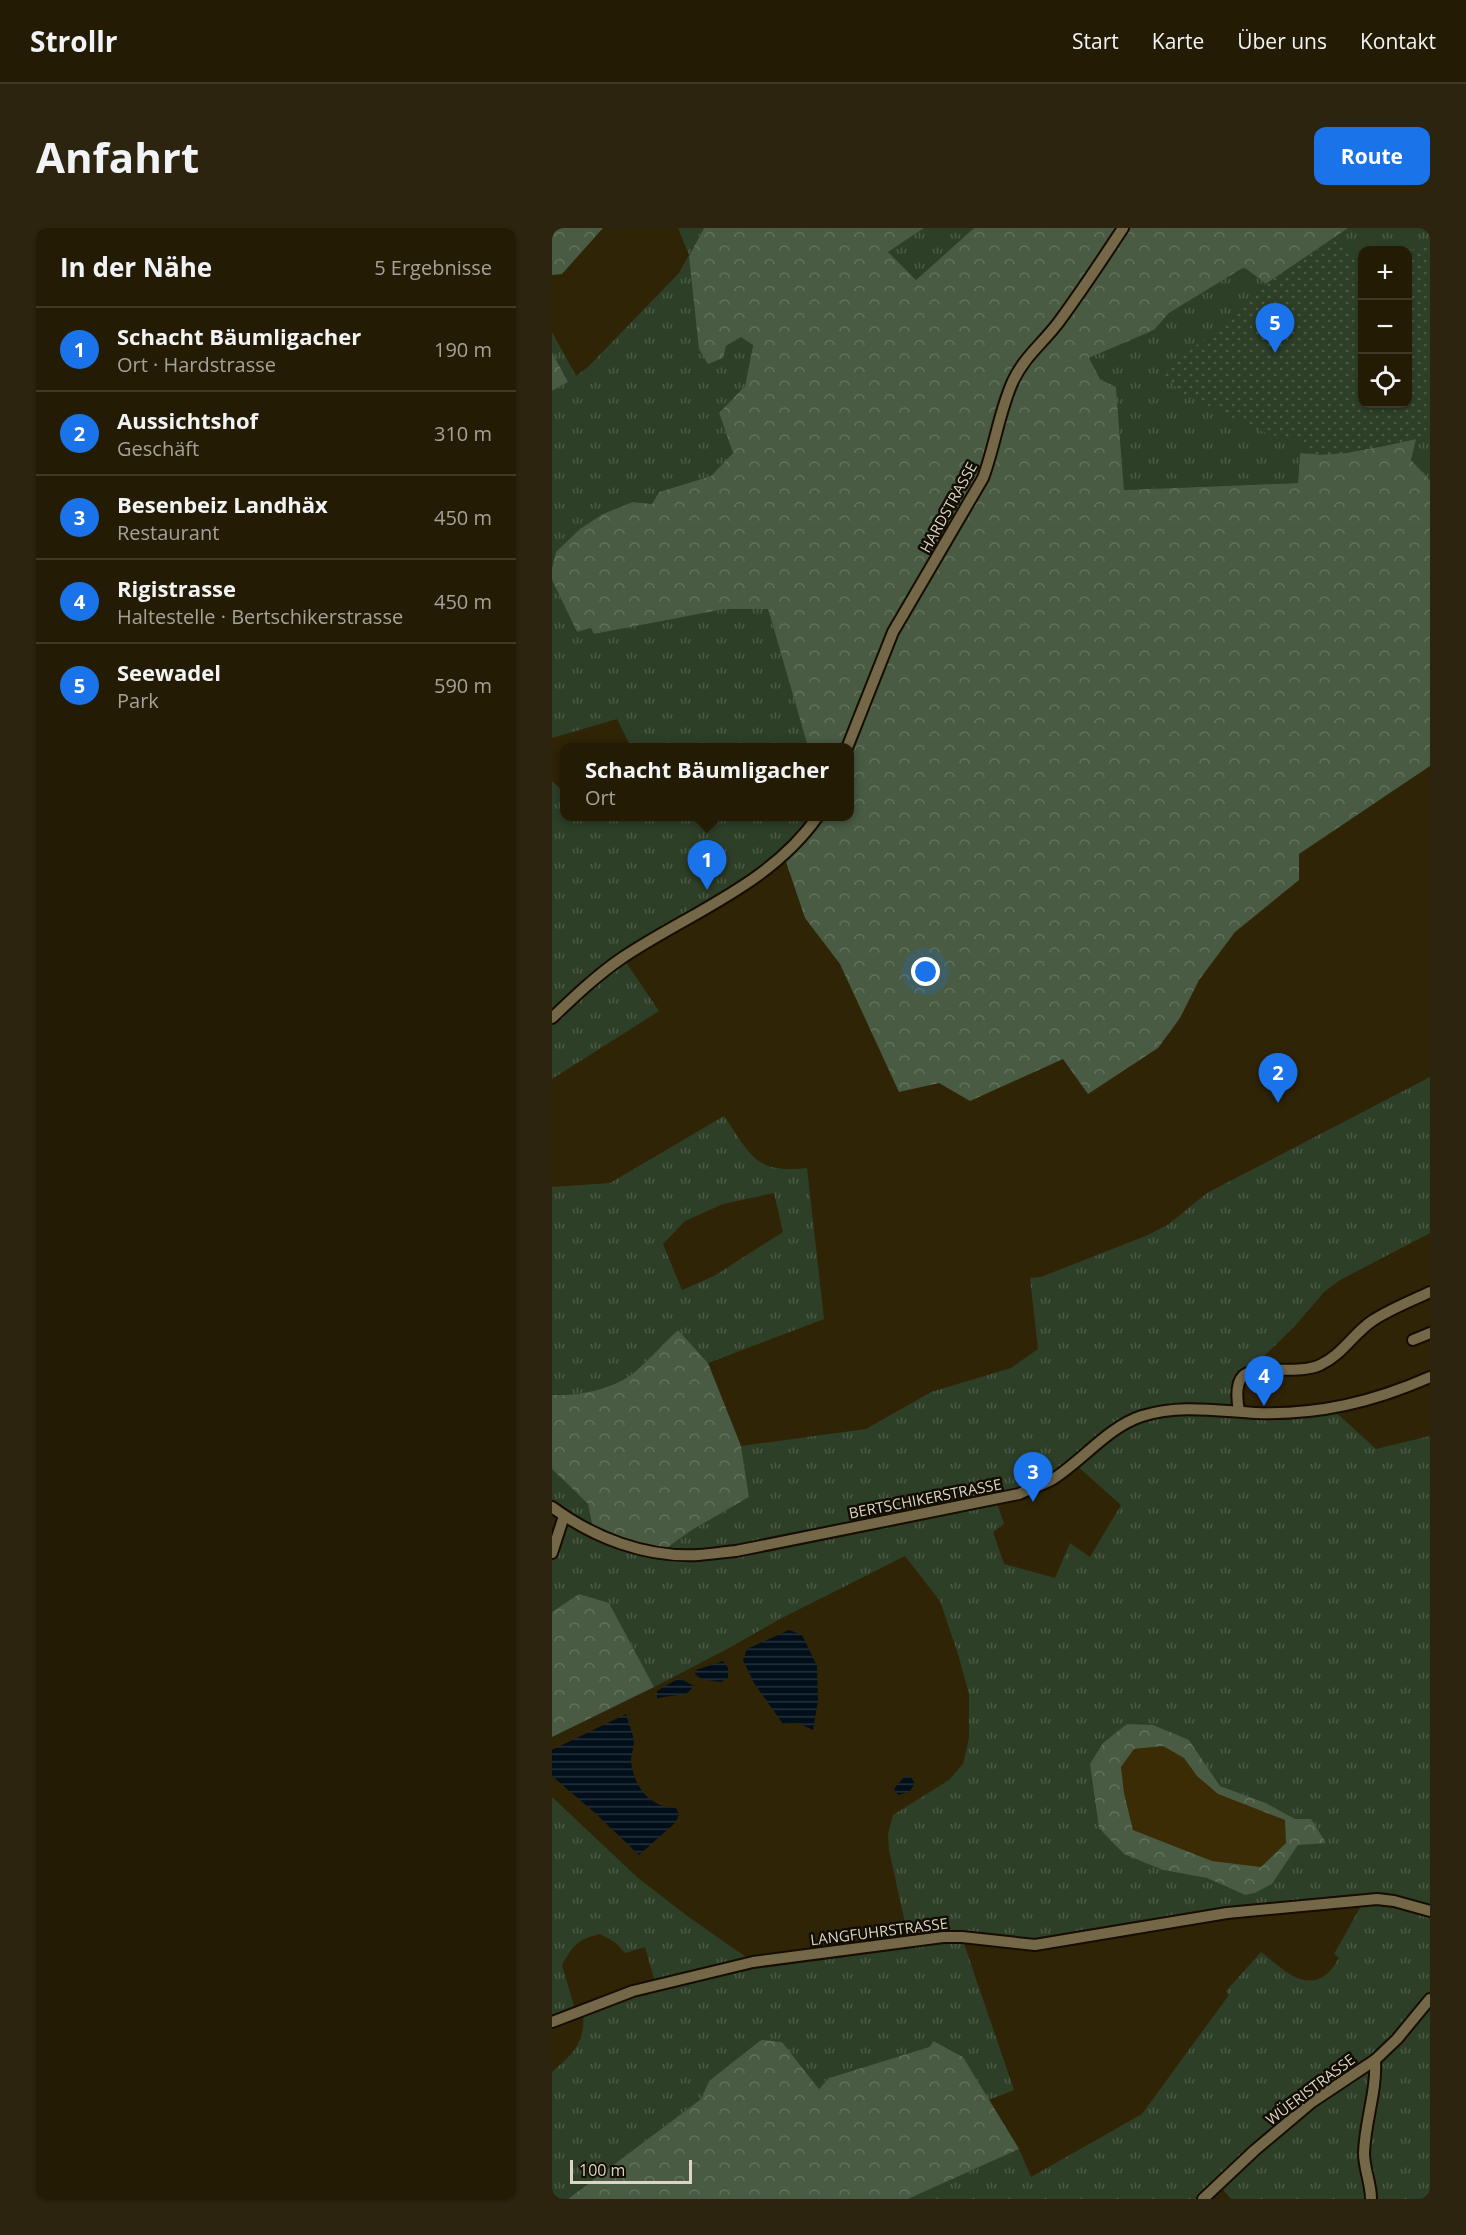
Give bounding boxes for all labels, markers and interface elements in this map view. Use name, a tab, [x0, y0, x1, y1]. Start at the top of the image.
text: Strollr	[30, 22, 117, 60]
text: Start	[1072, 27, 1119, 55]
text: Karte	[1152, 27, 1204, 55]
text: Über uns	[1237, 27, 1327, 55]
text: Kontakt	[1360, 27, 1436, 55]
button: Route	[1314, 127, 1430, 185]
text: Anfahrt	[36, 128, 199, 185]
map controls	[1358, 246, 1412, 408]
button: +	[1358, 246, 1412, 300]
text: In der Nähe	[60, 249, 212, 285]
text: 5 Ergebnisse	[374, 254, 492, 281]
button: −	[1358, 300, 1412, 354]
pin: 5	[1256, 304, 1294, 353]
text: Schacht Bäumligacher	[117, 321, 361, 351]
text: 1	[74, 336, 85, 363]
text: 190 m	[434, 336, 492, 363]
text: Ort · Hardstrasse	[117, 351, 276, 378]
button: locate	[1358, 354, 1412, 408]
text: Aussichtshof	[117, 405, 258, 435]
text: 2	[74, 420, 85, 447]
text: 310 m	[434, 420, 492, 447]
text: Geschäft	[117, 435, 199, 462]
street label: HARDSTRASSE	[915, 458, 981, 556]
text: Besenbeiz Landhäx	[117, 489, 328, 519]
text: 3	[74, 504, 85, 531]
text: 450 m	[434, 504, 492, 531]
text: Restaurant	[117, 519, 219, 546]
text: Rigistrasse	[117, 573, 236, 603]
text: 4	[74, 588, 85, 615]
text: 450 m	[434, 588, 492, 615]
text: Haltestelle · Bertschikerstrasse	[117, 603, 403, 630]
text: Seewadel	[117, 657, 221, 687]
text: 5	[74, 672, 85, 699]
text: 590 m	[434, 672, 492, 699]
text: Park	[117, 687, 159, 714]
popup	[560, 743, 854, 821]
text: Schacht Bäumligacher	[585, 754, 829, 784]
text: Ort	[585, 784, 616, 811]
pin: 1	[688, 840, 726, 890]
your location	[911, 957, 940, 986]
pin: 2	[1258, 1054, 1298, 1103]
pin: 4	[1244, 1356, 1284, 1406]
pin: 3	[1014, 1452, 1052, 1502]
street label: BERTSCHIKERSTRASSE	[847, 1473, 1003, 1523]
street label: LANGFUHRSTRASSE	[809, 1913, 949, 1949]
street label: WÜERISTRASSE	[1261, 2049, 1359, 2129]
scale bar	[570, 2157, 692, 2184]
text: 100 m	[579, 2159, 625, 2181]

